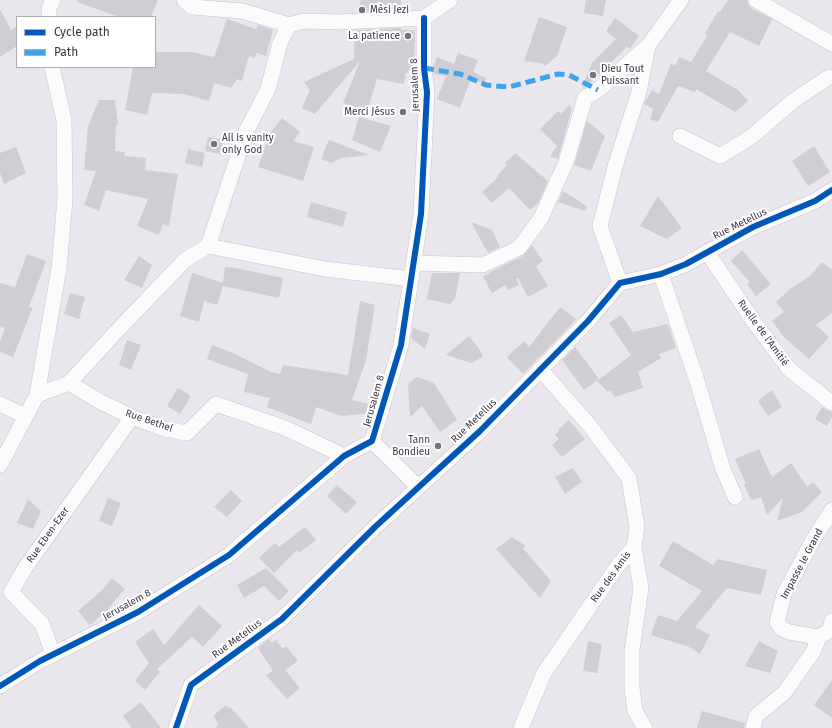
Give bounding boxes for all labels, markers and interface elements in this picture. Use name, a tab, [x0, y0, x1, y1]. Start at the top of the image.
place label: Mèsi Jezi	[370, 4, 409, 16]
marker: Mèsi Jezi	[357, 5, 367, 15]
legend	[16, 16, 156, 68]
text: Cycle path	[54, 25, 110, 39]
place label: La patience	[348, 30, 400, 42]
marker: La patience	[403, 31, 413, 41]
text: Path	[54, 45, 78, 59]
street label: Jerusalem 8	[408, 58, 422, 112]
place label: Dieu Tout Puissant	[601, 63, 644, 86]
marker: Dieu Tout Puissant	[588, 70, 598, 80]
place label: Merci Jésus	[344, 106, 395, 118]
marker: Merci Jésus	[398, 107, 408, 117]
place label: All is vanity only God	[222, 132, 274, 156]
marker: All is vanity only God	[209, 139, 219, 149]
street label: Rue Metellus	[711, 206, 769, 242]
street label: Ruelle de l'Amitié	[735, 298, 791, 368]
street label: Jerusalem 8	[361, 374, 387, 428]
street label: Rue Metellus	[449, 396, 499, 446]
street label: Rue Bethel	[124, 407, 174, 435]
place label: Tann Bondieu	[392, 434, 430, 458]
marker: Tann Bondieu	[433, 441, 443, 451]
street label: Rue Eben-Ezer	[24, 505, 72, 565]
street label: Impasse le Grand	[778, 527, 826, 601]
street label: Rue des Amis	[588, 549, 634, 605]
street label: Jerusalem 8	[101, 587, 153, 623]
street label: Rue Metellus	[210, 617, 264, 661]

